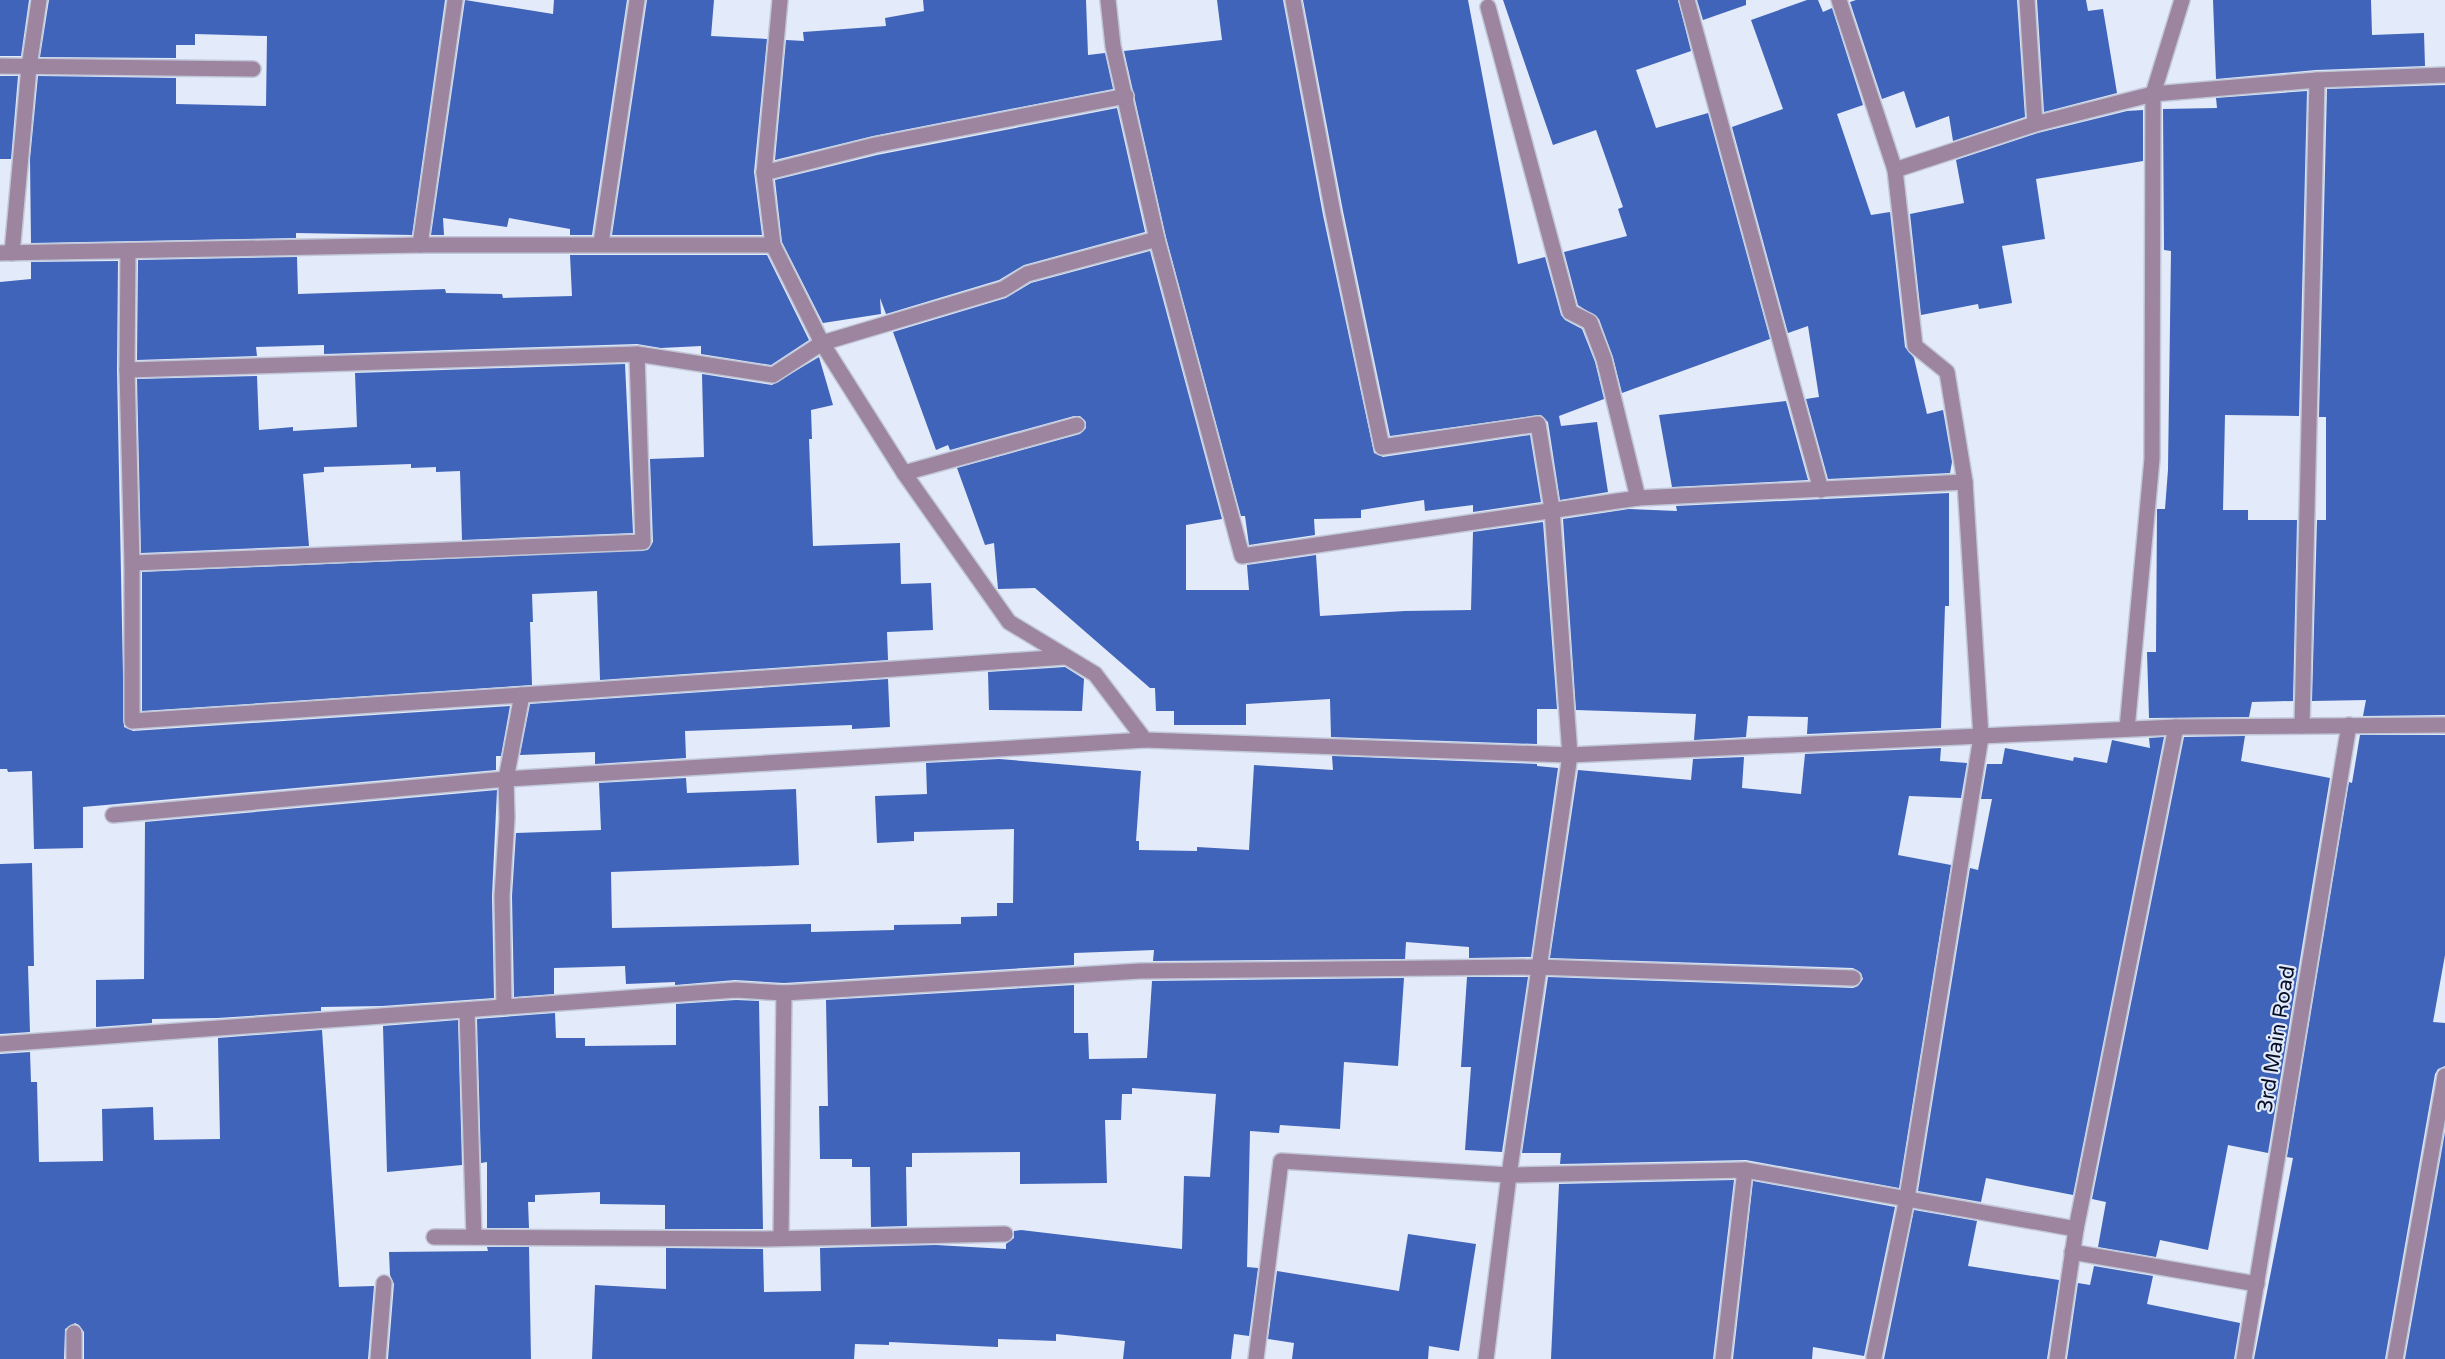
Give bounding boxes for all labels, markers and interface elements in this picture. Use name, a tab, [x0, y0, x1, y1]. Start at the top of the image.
street label: 3rd Main Road	[2253, 964, 2300, 1114]

